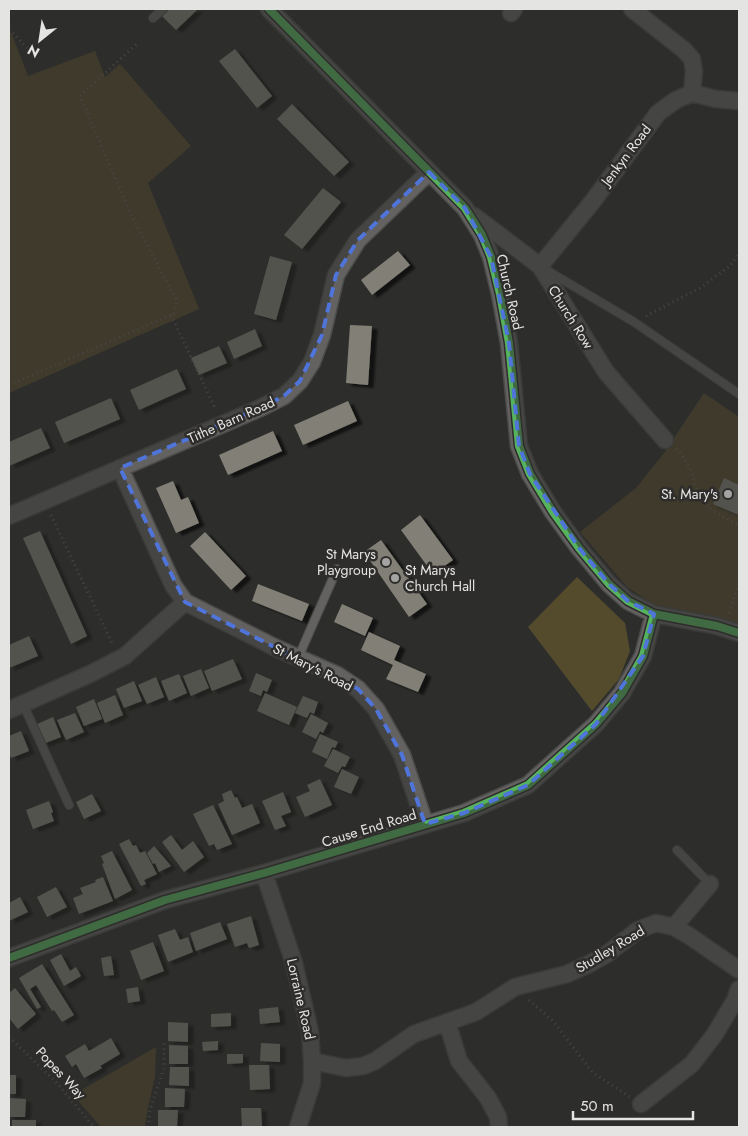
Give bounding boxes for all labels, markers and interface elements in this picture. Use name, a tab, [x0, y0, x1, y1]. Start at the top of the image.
north arrow	[15, 15, 65, 65]
text: N	[24, 40, 43, 63]
street label: Jenkyn Road	[595, 120, 656, 191]
street label: Church Road	[492, 252, 528, 332]
street label: Church Row	[543, 281, 599, 353]
street label: Tithe Barn Road	[184, 392, 278, 448]
place label: St. Mary's	[661, 484, 718, 504]
marker: St. Mary's	[722, 488, 734, 500]
place label: St Marys Playgroup	[317, 544, 376, 580]
marker: St Marys Playgroup	[380, 556, 392, 568]
place label: St Marys Church Hall	[405, 560, 475, 596]
marker: St Marys Church Hall	[389, 572, 401, 584]
street label: St Mary's Road	[270, 638, 356, 696]
street label: Cause End Road	[319, 804, 419, 852]
street label: Studley Road	[572, 921, 648, 977]
street label: Lorraine Road	[282, 956, 320, 1042]
street label: Popes Way	[31, 1042, 91, 1104]
scale bar	[573, 1088, 693, 1120]
text: 50 m	[580, 1095, 614, 1117]

